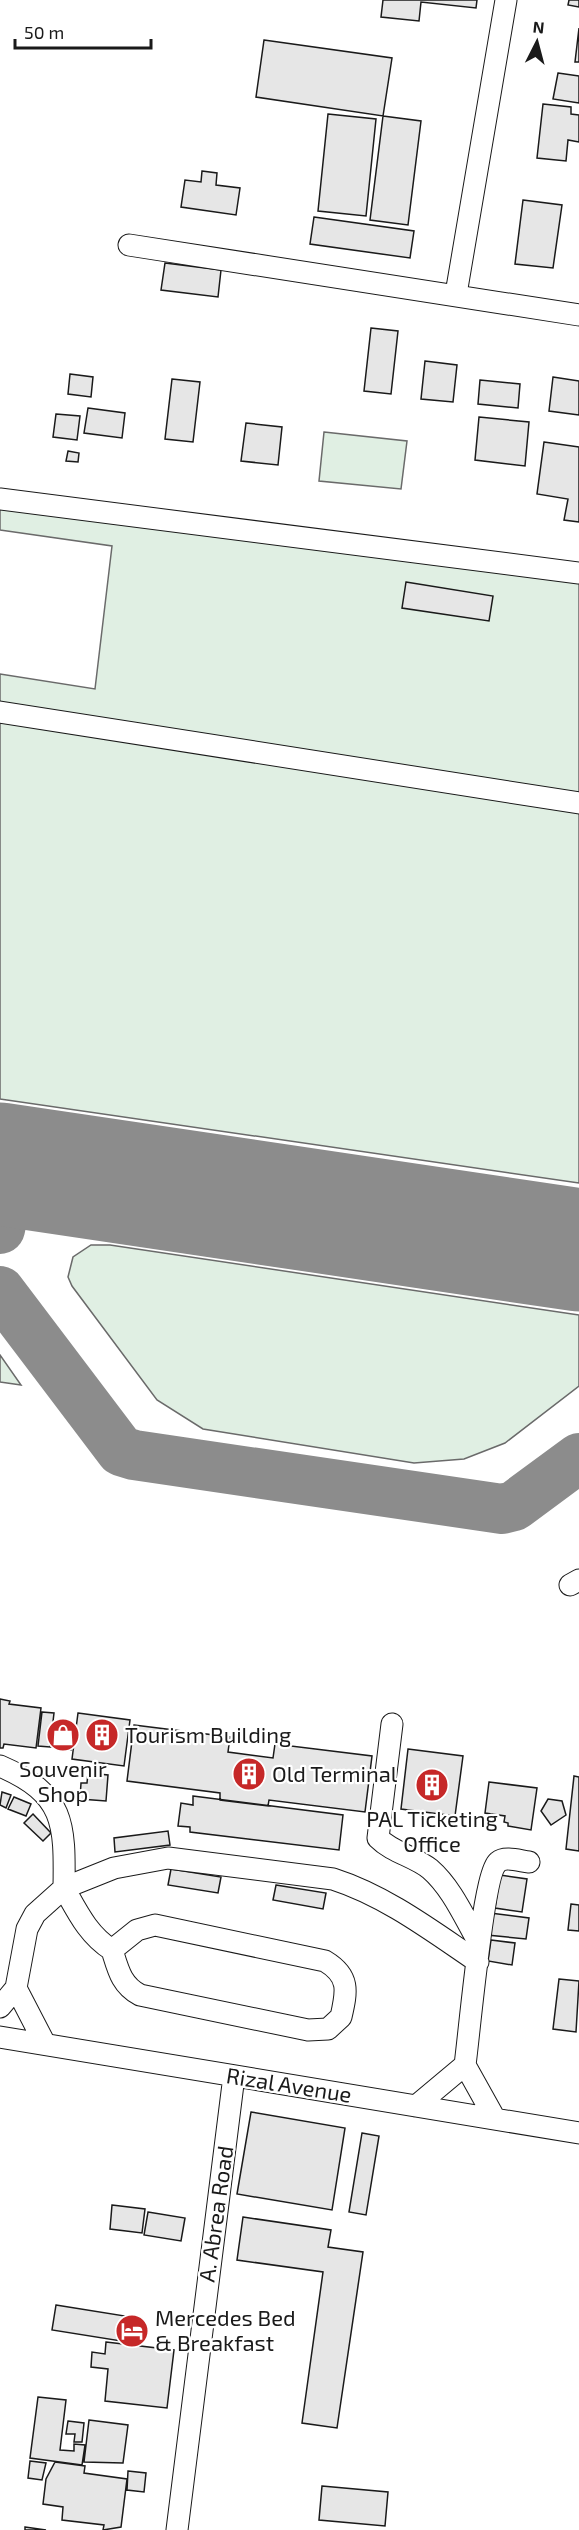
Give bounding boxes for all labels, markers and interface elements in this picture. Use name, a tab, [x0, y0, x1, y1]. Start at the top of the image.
scale bar	[15, 12, 152, 50]
north arrow	[507, 12, 567, 72]
text: N	[532, 17, 545, 37]
text: 50 m	[24, 21, 64, 43]
shop icon: Souvenir Shop	[45, 1717, 81, 1753]
building icon: Tourism Building	[84, 1717, 120, 1753]
place label: Tourism Building	[125, 1721, 291, 1747]
place label: Souvenir Shop	[19, 1755, 107, 1806]
building icon: Old Terminal	[231, 1756, 267, 1792]
place label: Old Terminal	[272, 1760, 398, 1786]
building icon: PAL Ticketing Office	[414, 1767, 450, 1803]
place label: PAL Ticketing Office	[366, 1805, 498, 1856]
street label: Rizal Avenue	[225, 2061, 354, 2107]
street label: A. Abrea Road	[193, 2144, 237, 2284]
place label: Mercedes Bed & Breakfast	[155, 2304, 296, 2355]
hotel icon: Mercedes Bed & Breakfast	[114, 2313, 150, 2349]

